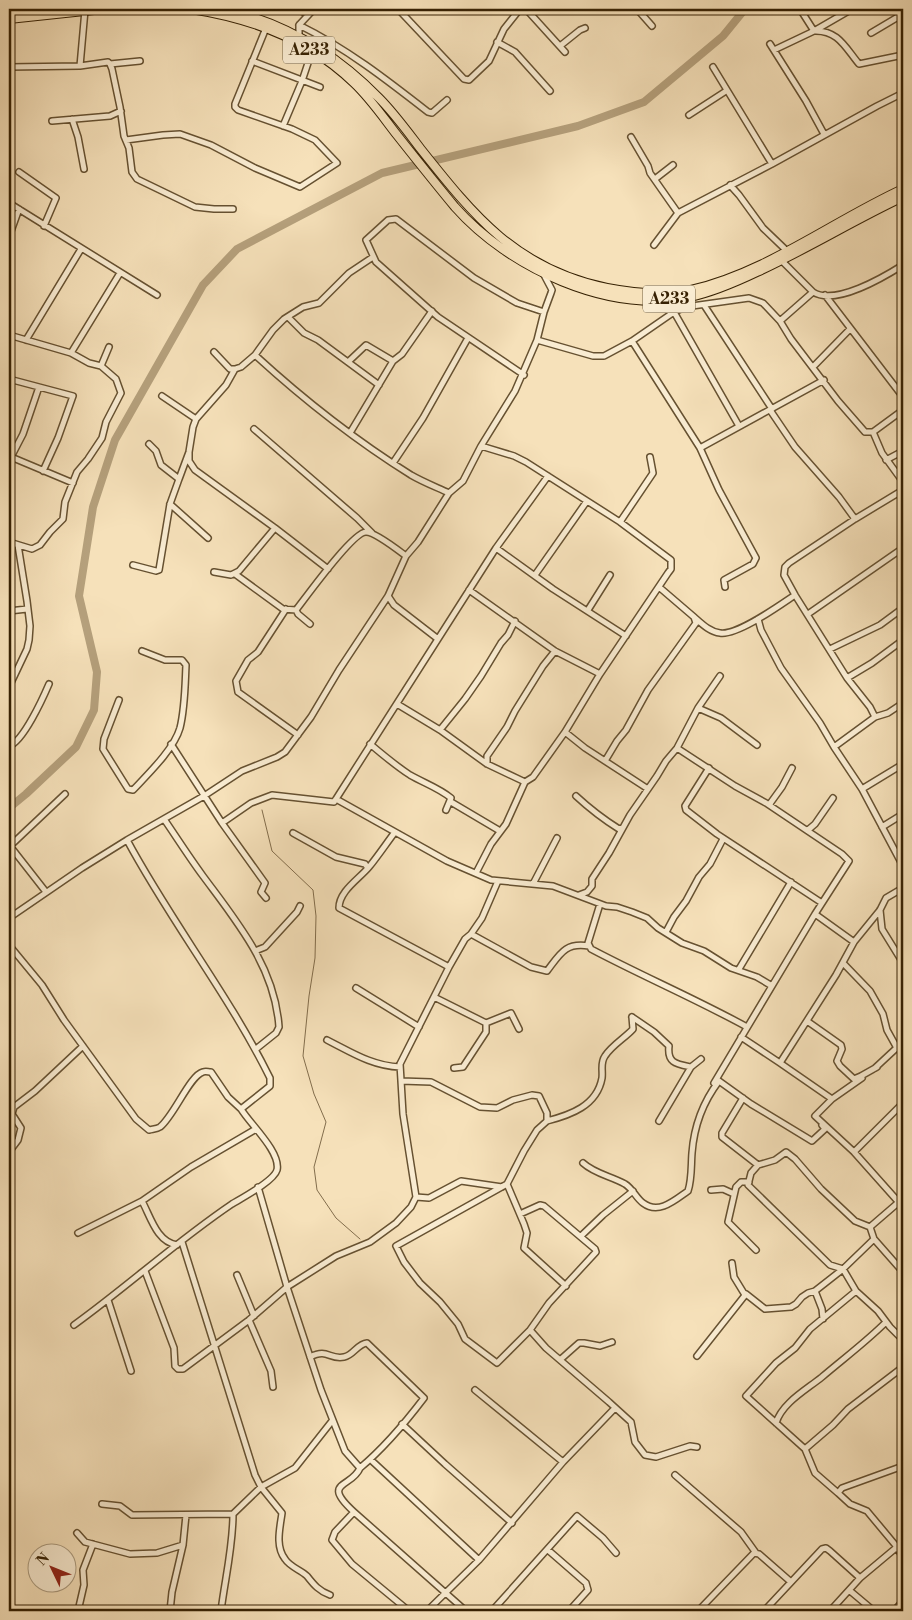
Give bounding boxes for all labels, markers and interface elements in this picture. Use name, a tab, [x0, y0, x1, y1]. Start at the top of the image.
road number: A233	[283, 36, 335, 64]
road number: A233	[643, 286, 695, 312]
north arrow	[28, 1542, 78, 1592]
text: N	[33, 1550, 54, 1570]

